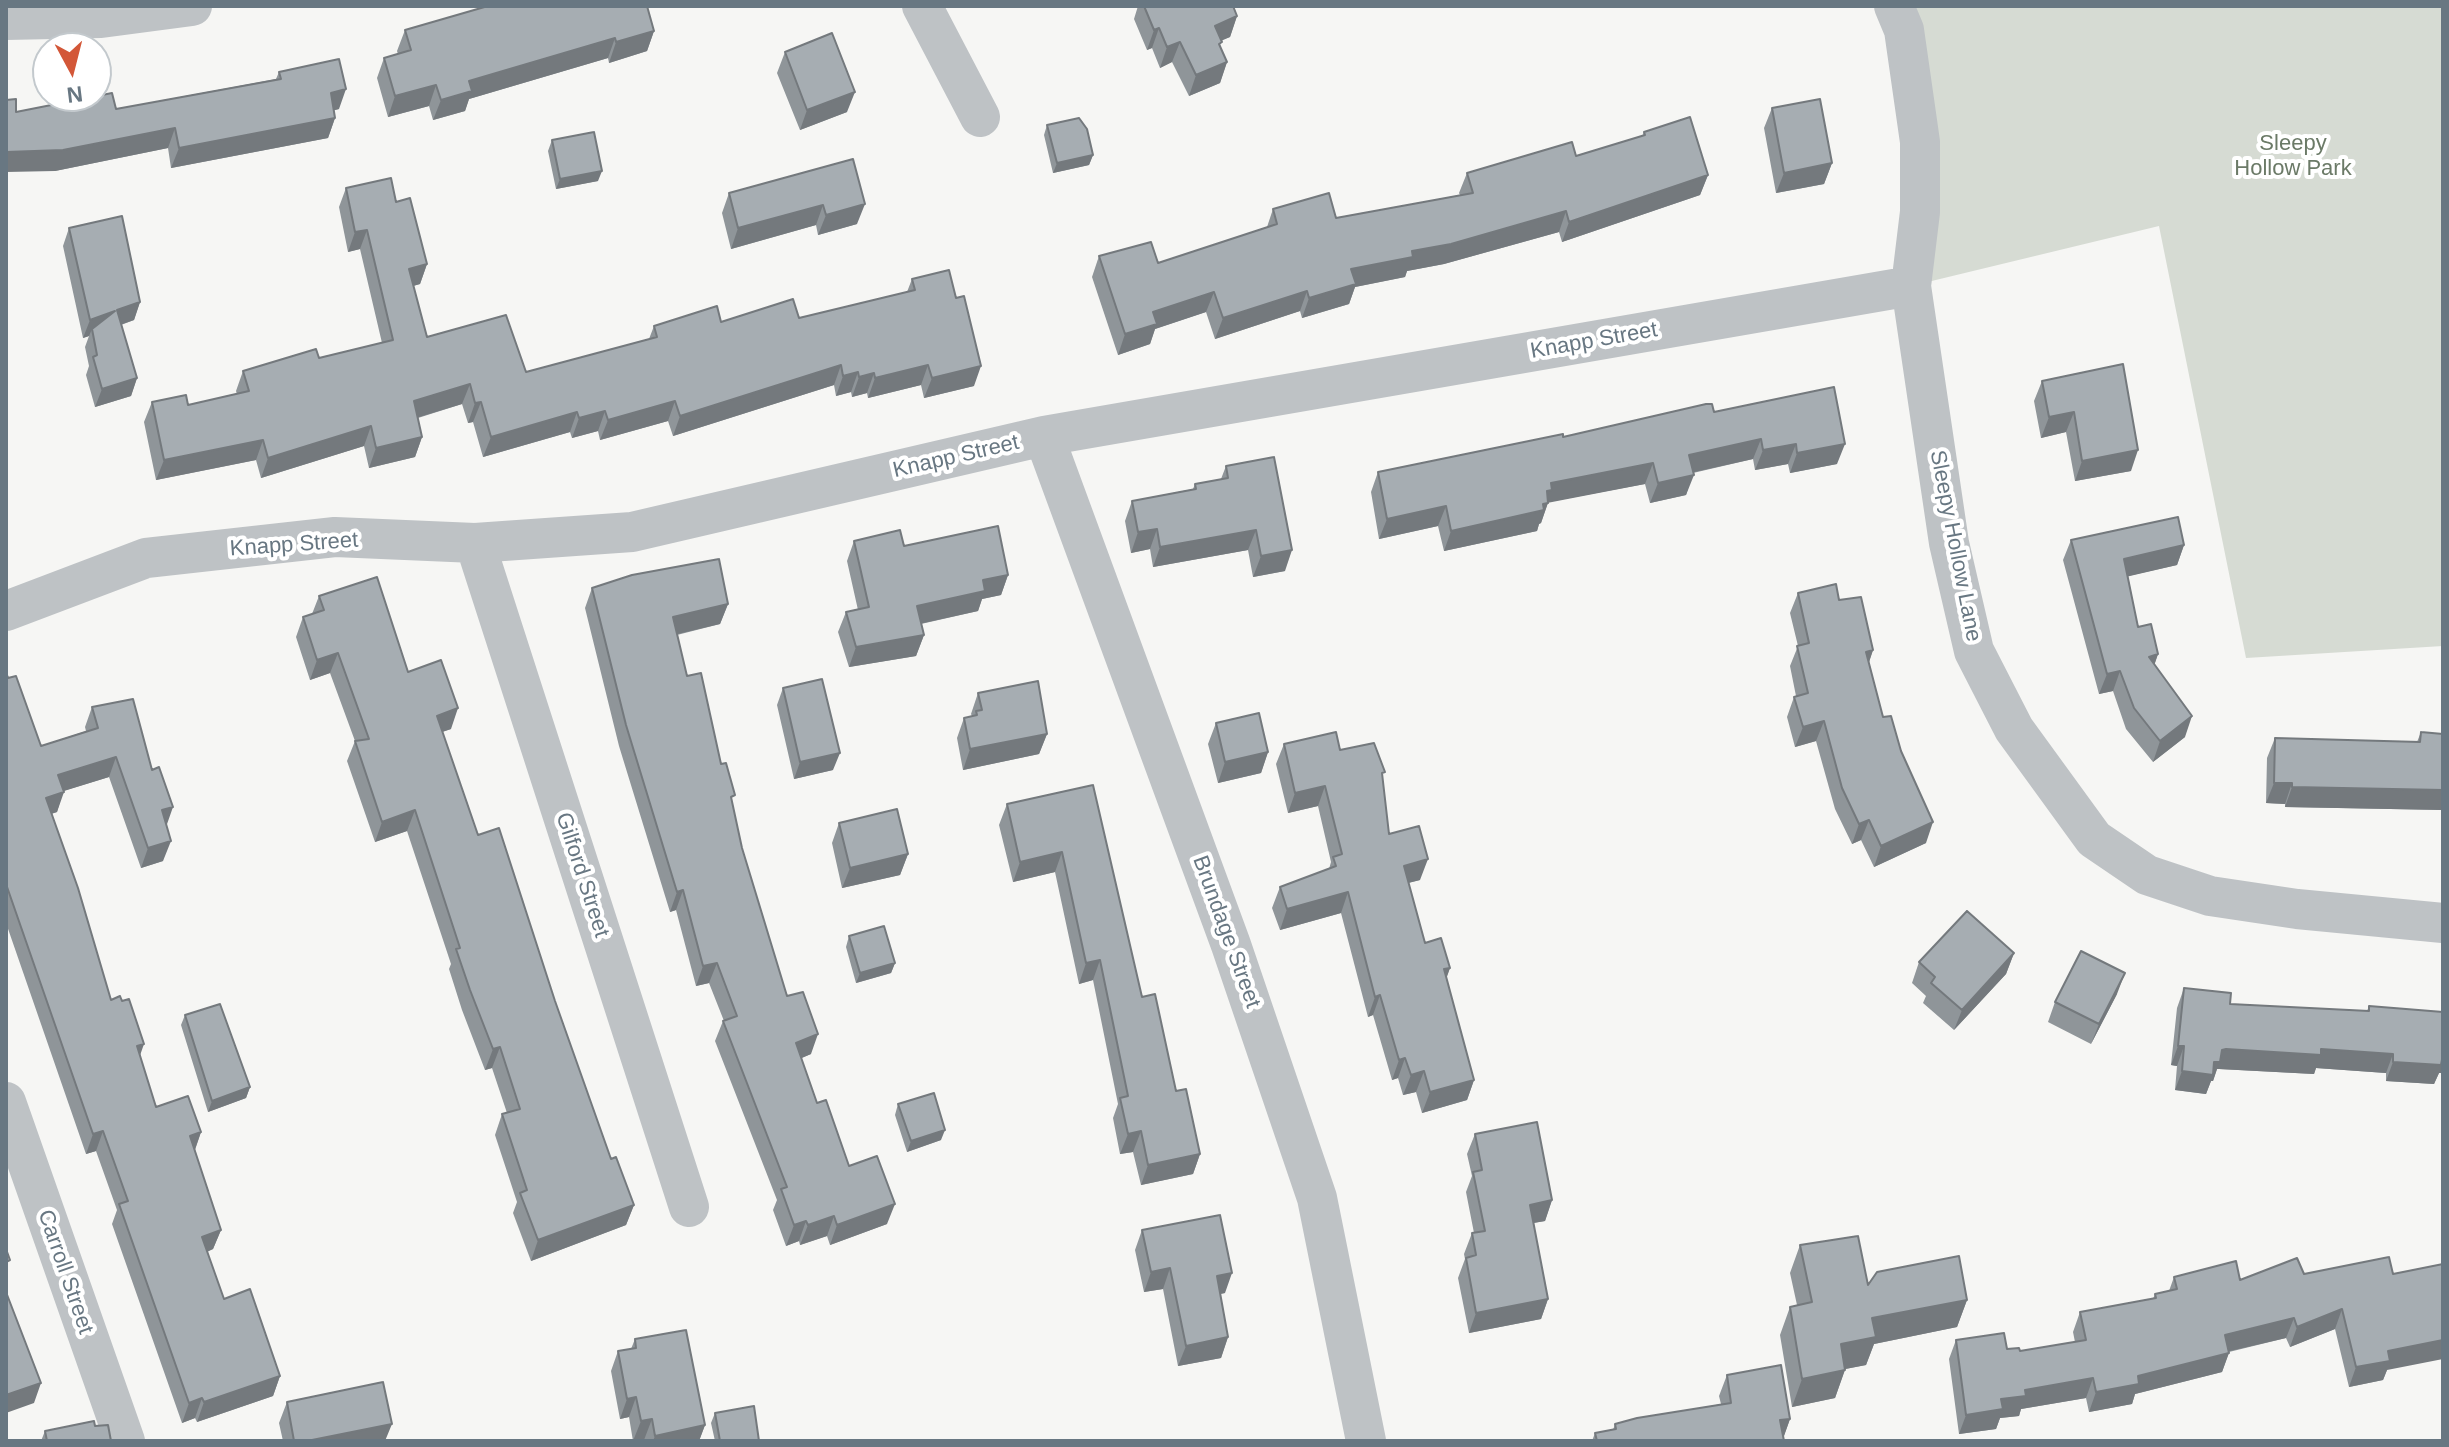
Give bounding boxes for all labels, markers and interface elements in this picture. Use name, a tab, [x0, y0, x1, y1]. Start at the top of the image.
north arrow	[32, 32, 112, 112]
text: N	[65, 81, 84, 108]
park label: Sleepy Hollow Park	[2234, 131, 2352, 182]
street label: Knapp Street	[1528, 317, 1660, 365]
street label: Knapp Street	[890, 430, 1022, 484]
street label: Sleepy Hollow Lane	[1923, 448, 1987, 644]
street label: Knapp Street	[229, 527, 359, 563]
street label: Gilford Street	[549, 809, 615, 941]
street label: Brundage Street	[1186, 852, 1266, 1012]
street label: Carroll Street	[31, 1206, 99, 1338]

